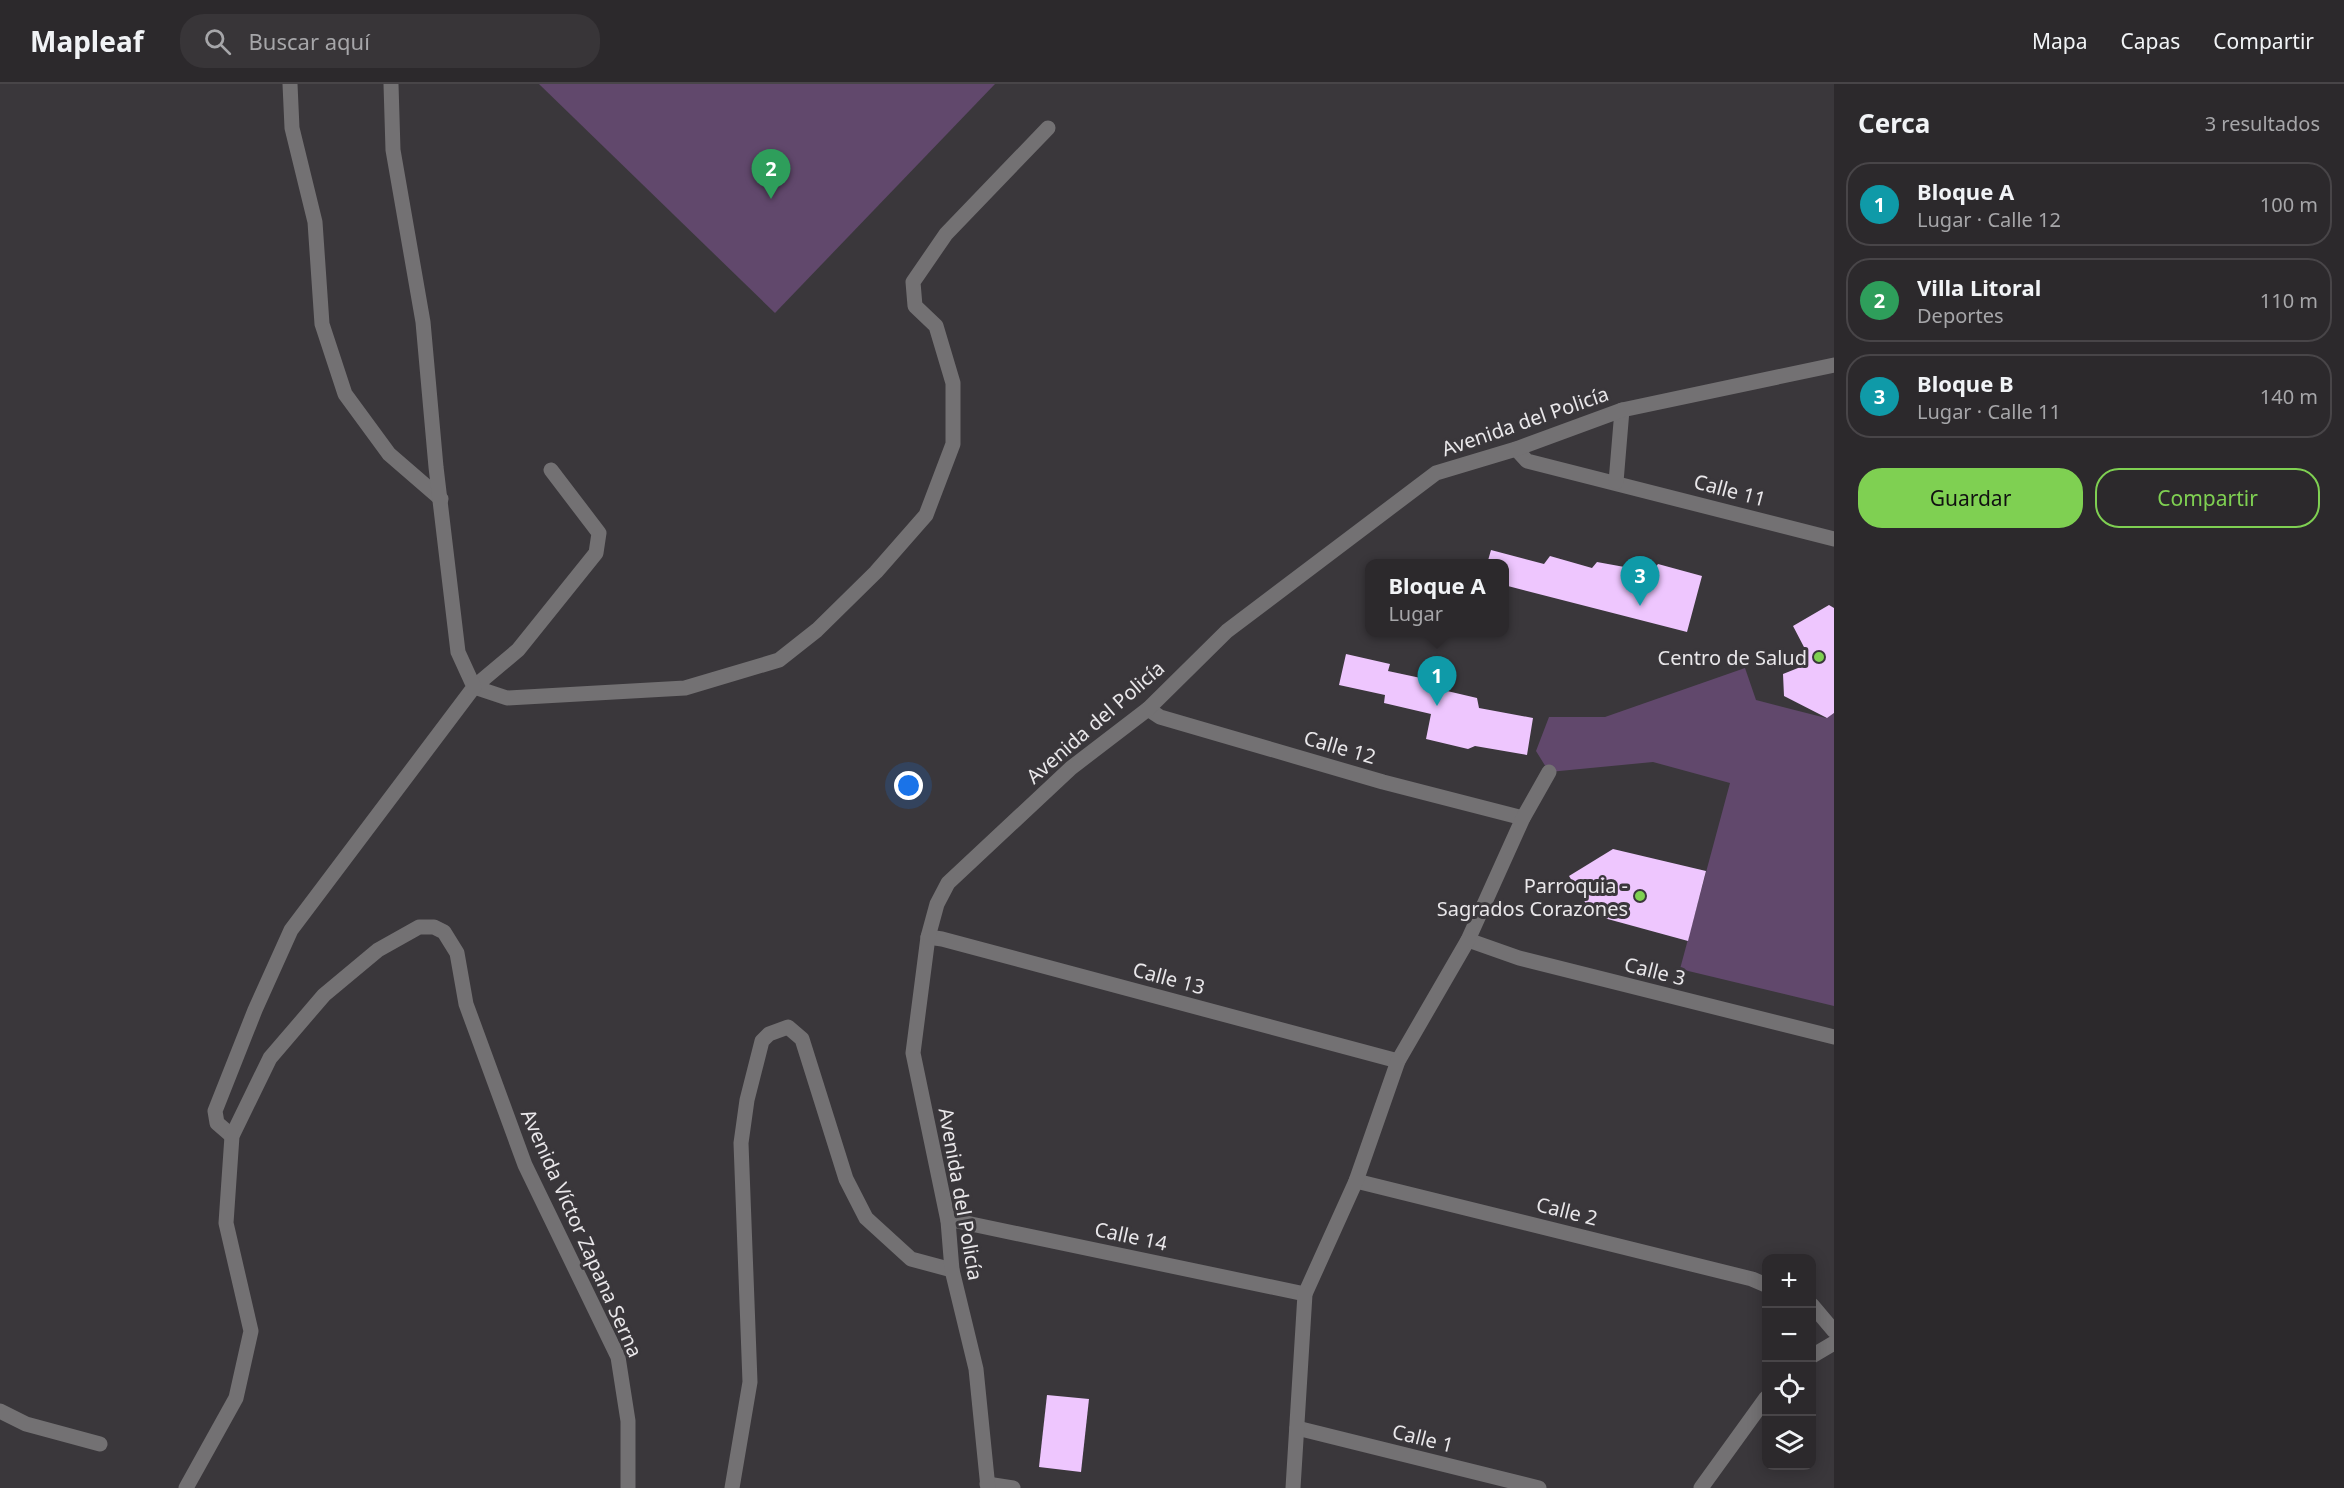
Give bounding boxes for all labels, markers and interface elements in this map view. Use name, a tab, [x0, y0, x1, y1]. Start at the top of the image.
search box	[180, 14, 600, 68]
text: Mapleaf	[30, 22, 144, 60]
icon: search	[201, 25, 234, 58]
text: Buscar aquí	[249, 26, 370, 56]
text: Mapa	[2032, 27, 2088, 55]
text: Capas	[2121, 27, 2180, 55]
text: Compartir	[2213, 27, 2314, 55]
text: Cerca	[1858, 105, 1930, 141]
text: 3 resultados	[2205, 110, 2320, 137]
pin: 2	[752, 150, 790, 199]
text: Bloque A	[1917, 176, 2014, 206]
text: 1	[1874, 191, 1885, 218]
text: 100 m	[2260, 191, 2318, 218]
text: Lugar · Calle 12	[1917, 206, 2061, 233]
text: Villa Litoral	[1917, 272, 2041, 302]
text: 2	[1874, 287, 1885, 314]
text: 110 m	[2260, 287, 2318, 314]
text: Deportes	[1917, 302, 2004, 329]
text: Bloque B	[1917, 368, 2014, 398]
street label: Avenida del Policía	[1438, 380, 1612, 462]
text: 3	[1874, 383, 1885, 410]
text: 140 m	[2260, 383, 2318, 410]
text: Lugar · Calle 11	[1917, 398, 2061, 425]
street label: Calle 11	[1691, 467, 1769, 513]
button: Guardar	[1858, 468, 2083, 528]
button: Compartir	[2095, 468, 2320, 528]
pin: 3	[1620, 556, 1660, 606]
popup	[1365, 559, 1509, 637]
text: Bloque A	[1388, 570, 1486, 600]
text: Lugar	[1388, 600, 1443, 627]
place label: Centro de Salud	[1658, 644, 1807, 671]
marker: Centro de Salud	[1812, 650, 1826, 664]
street label: Avenida del Policía	[1020, 654, 1170, 790]
pin: 1	[1418, 656, 1456, 706]
street label: Calle 12	[1301, 724, 1379, 770]
your location	[894, 771, 923, 800]
place label: Parroquia - Sagrados Corazones	[1437, 872, 1628, 922]
marker: Parroquia - Sagrados Corazones	[1633, 889, 1647, 903]
street label: Calle 3	[1622, 950, 1688, 992]
street label: Calle 13	[1130, 955, 1208, 1001]
street label: Avenida Víctor Zapana Serna	[515, 1105, 649, 1361]
street label: Avenida del Policía	[933, 1106, 989, 1282]
street label: Calle 2	[1534, 1190, 1600, 1232]
street label: Calle 14	[1092, 1215, 1170, 1257]
map controls	[1762, 1254, 1816, 1470]
button: +	[1762, 1254, 1816, 1308]
button: −	[1762, 1308, 1816, 1362]
button: locate	[1762, 1362, 1816, 1416]
button: layers	[1762, 1416, 1816, 1470]
street label: Calle 1	[1390, 1417, 1456, 1459]

